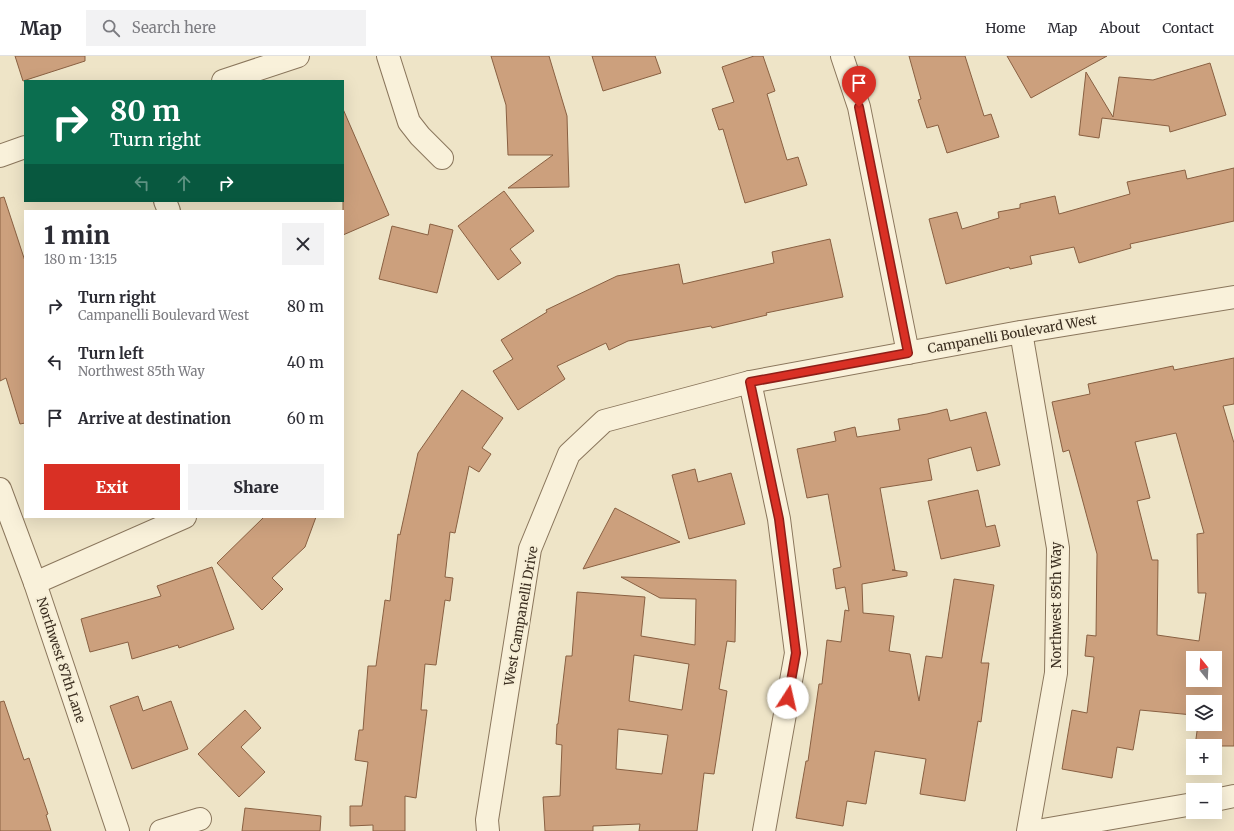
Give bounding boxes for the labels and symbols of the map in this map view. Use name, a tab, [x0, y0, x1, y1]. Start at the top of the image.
pin	[842, 66, 876, 107]
street label: Campanelli Boulevard West	[926, 311, 1098, 357]
street label: Northwest 85th Way	[1048, 541, 1065, 668]
street label: West Campanelli Drive	[500, 545, 542, 688]
street label: Northwest 87th Lane	[33, 595, 89, 725]
north arrow	[1186, 651, 1222, 687]
position arrow	[767, 677, 809, 719]

